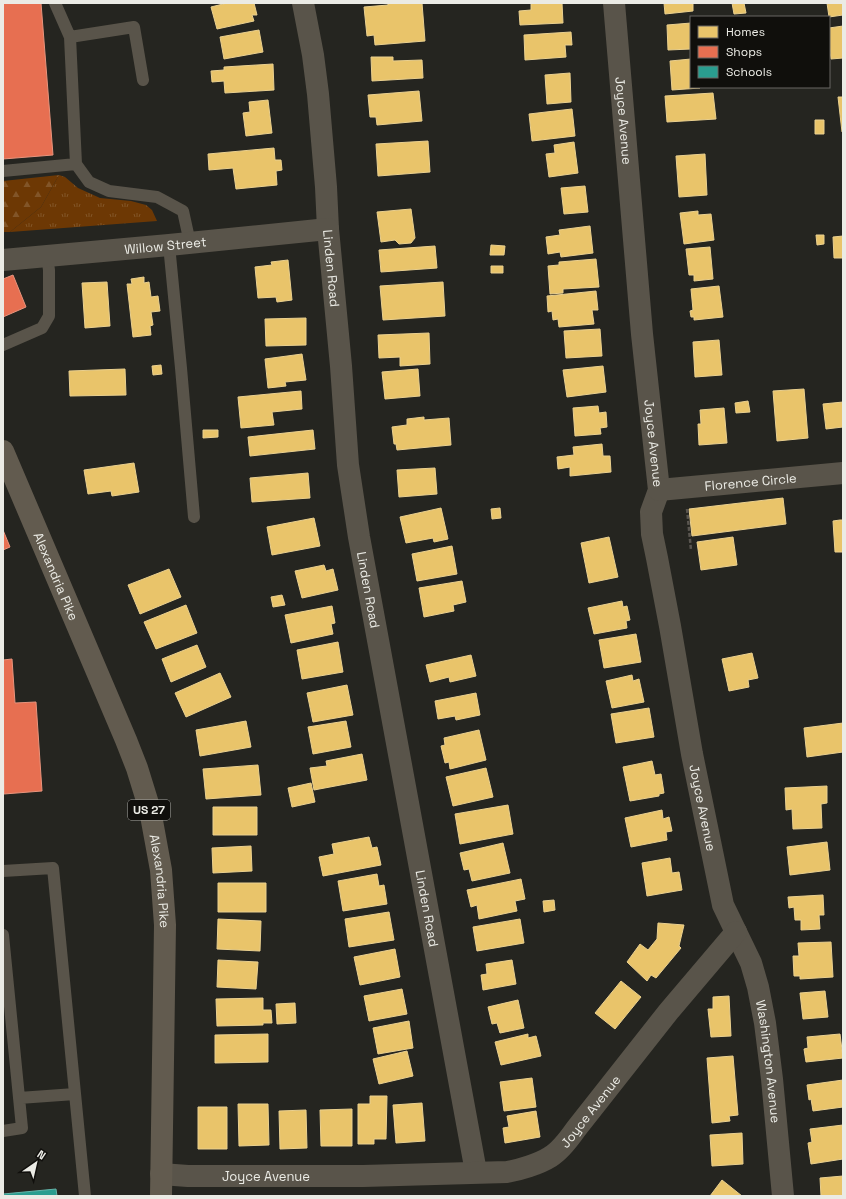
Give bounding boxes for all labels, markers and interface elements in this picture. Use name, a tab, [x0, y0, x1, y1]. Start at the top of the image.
legend	[690, 16, 830, 88]
text: Homes	[726, 24, 765, 40]
text: Shops	[726, 44, 762, 60]
text: Schools	[726, 64, 772, 80]
street label: Joyce Avenue	[611, 76, 636, 165]
street label: Linden Road	[319, 229, 343, 308]
street label: Willow Street	[124, 233, 207, 258]
street label: Joyce Avenue	[640, 399, 667, 488]
street label: Florence Circle	[704, 469, 797, 495]
street label: Alexandria Pike	[29, 530, 82, 623]
street label: Linden Road	[353, 550, 384, 630]
street label: Joyce Avenue	[685, 763, 720, 853]
road number: US 27	[128, 800, 170, 820]
street label: Alexandria Pike	[146, 833, 173, 929]
street label: Linden Road	[412, 869, 442, 948]
street label: Washington Avenue	[752, 999, 784, 1124]
street label: Joyce Avenue	[557, 1072, 624, 1152]
north arrow	[16, 1143, 56, 1183]
text: N	[35, 1147, 49, 1163]
street label: Joyce Avenue	[222, 1168, 310, 1185]

